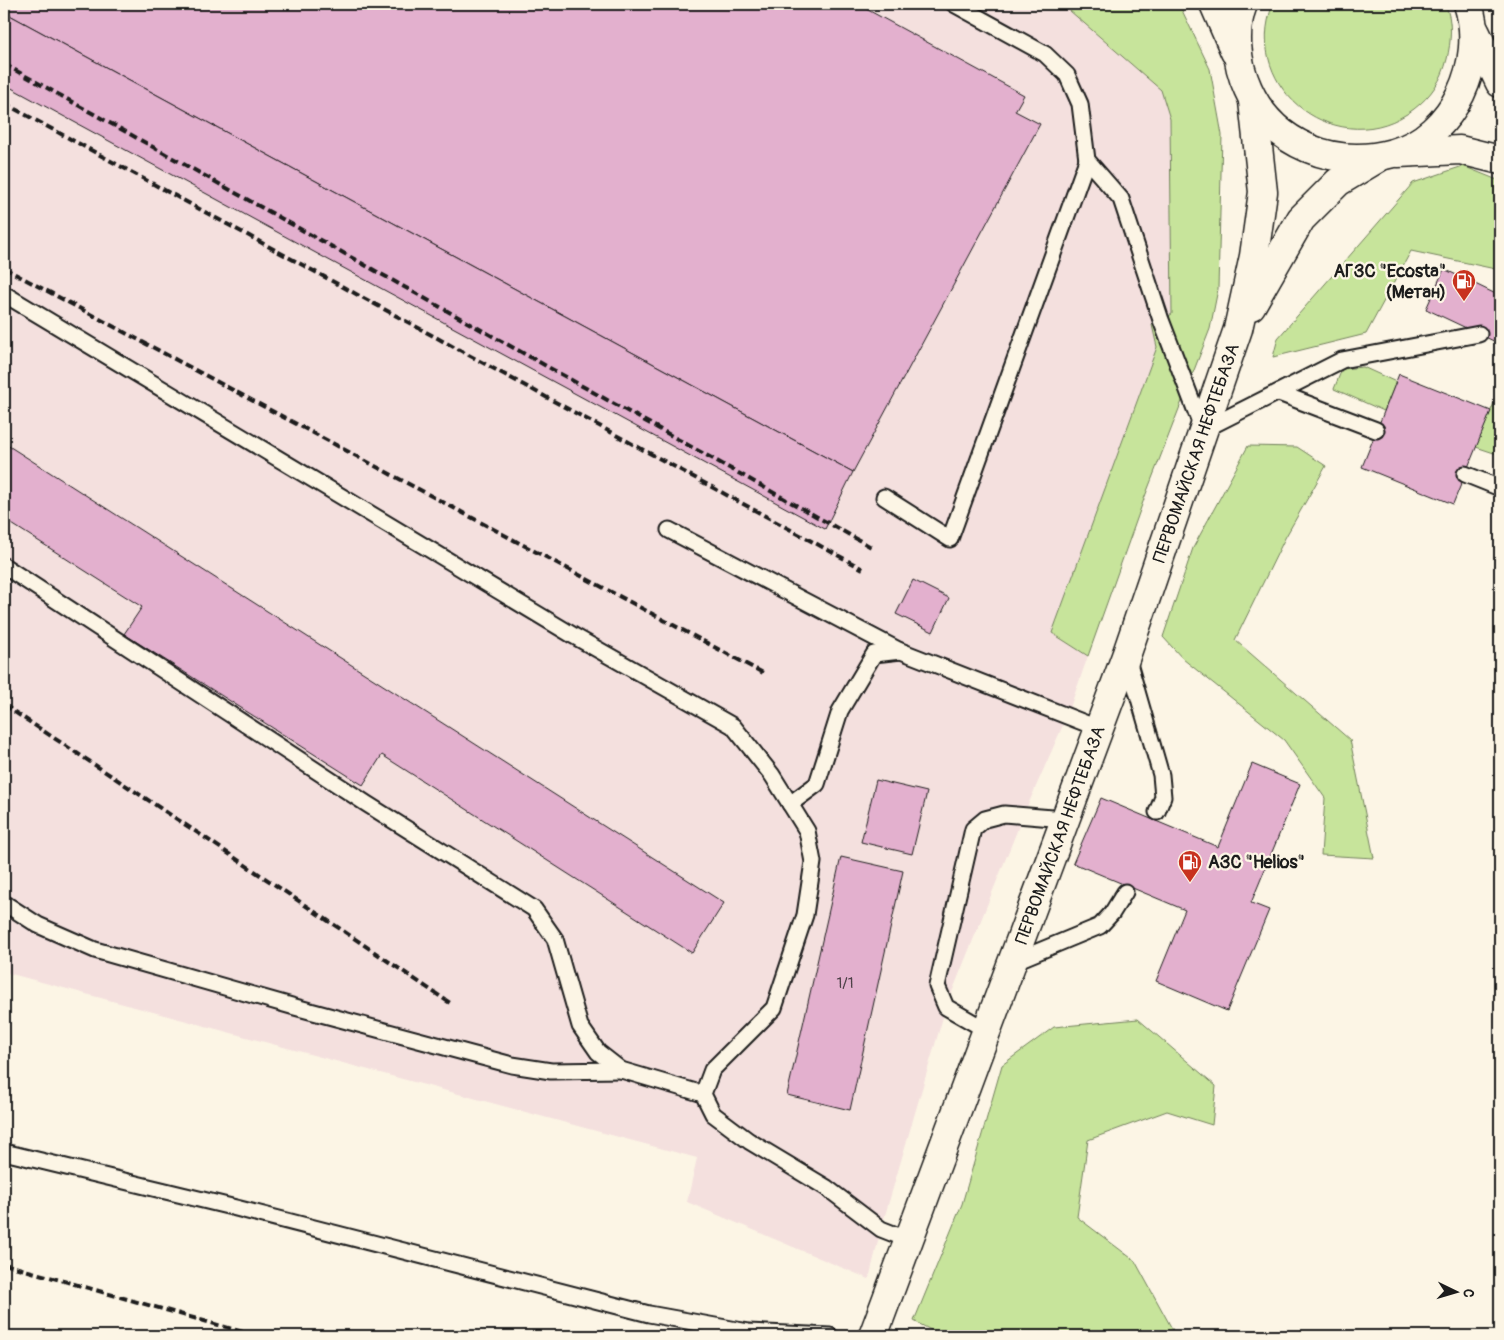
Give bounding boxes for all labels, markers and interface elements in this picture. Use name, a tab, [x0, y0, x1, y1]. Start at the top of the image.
place label: АГЗС "Ecosta" (Метан)	[1333, 260, 1446, 304]
fuel station icon: АГЗС "Ecosta" (Метан)	[1451, 268, 1477, 302]
street label: ПЕРВОМАЙСКАЯ НЕФТЕБАЗА	[1148, 340, 1245, 566]
street label: ПЕРВОМАЙСКАЯ НЕФТЕБАЗА	[1010, 723, 1111, 948]
fuel station icon: АЗС "Helios"	[1177, 849, 1203, 883]
place label: АЗС "Helios"	[1208, 851, 1305, 874]
house number: 1/1	[836, 974, 854, 993]
north arrow	[1432, 1268, 1482, 1318]
text: С	[1460, 1288, 1477, 1298]

